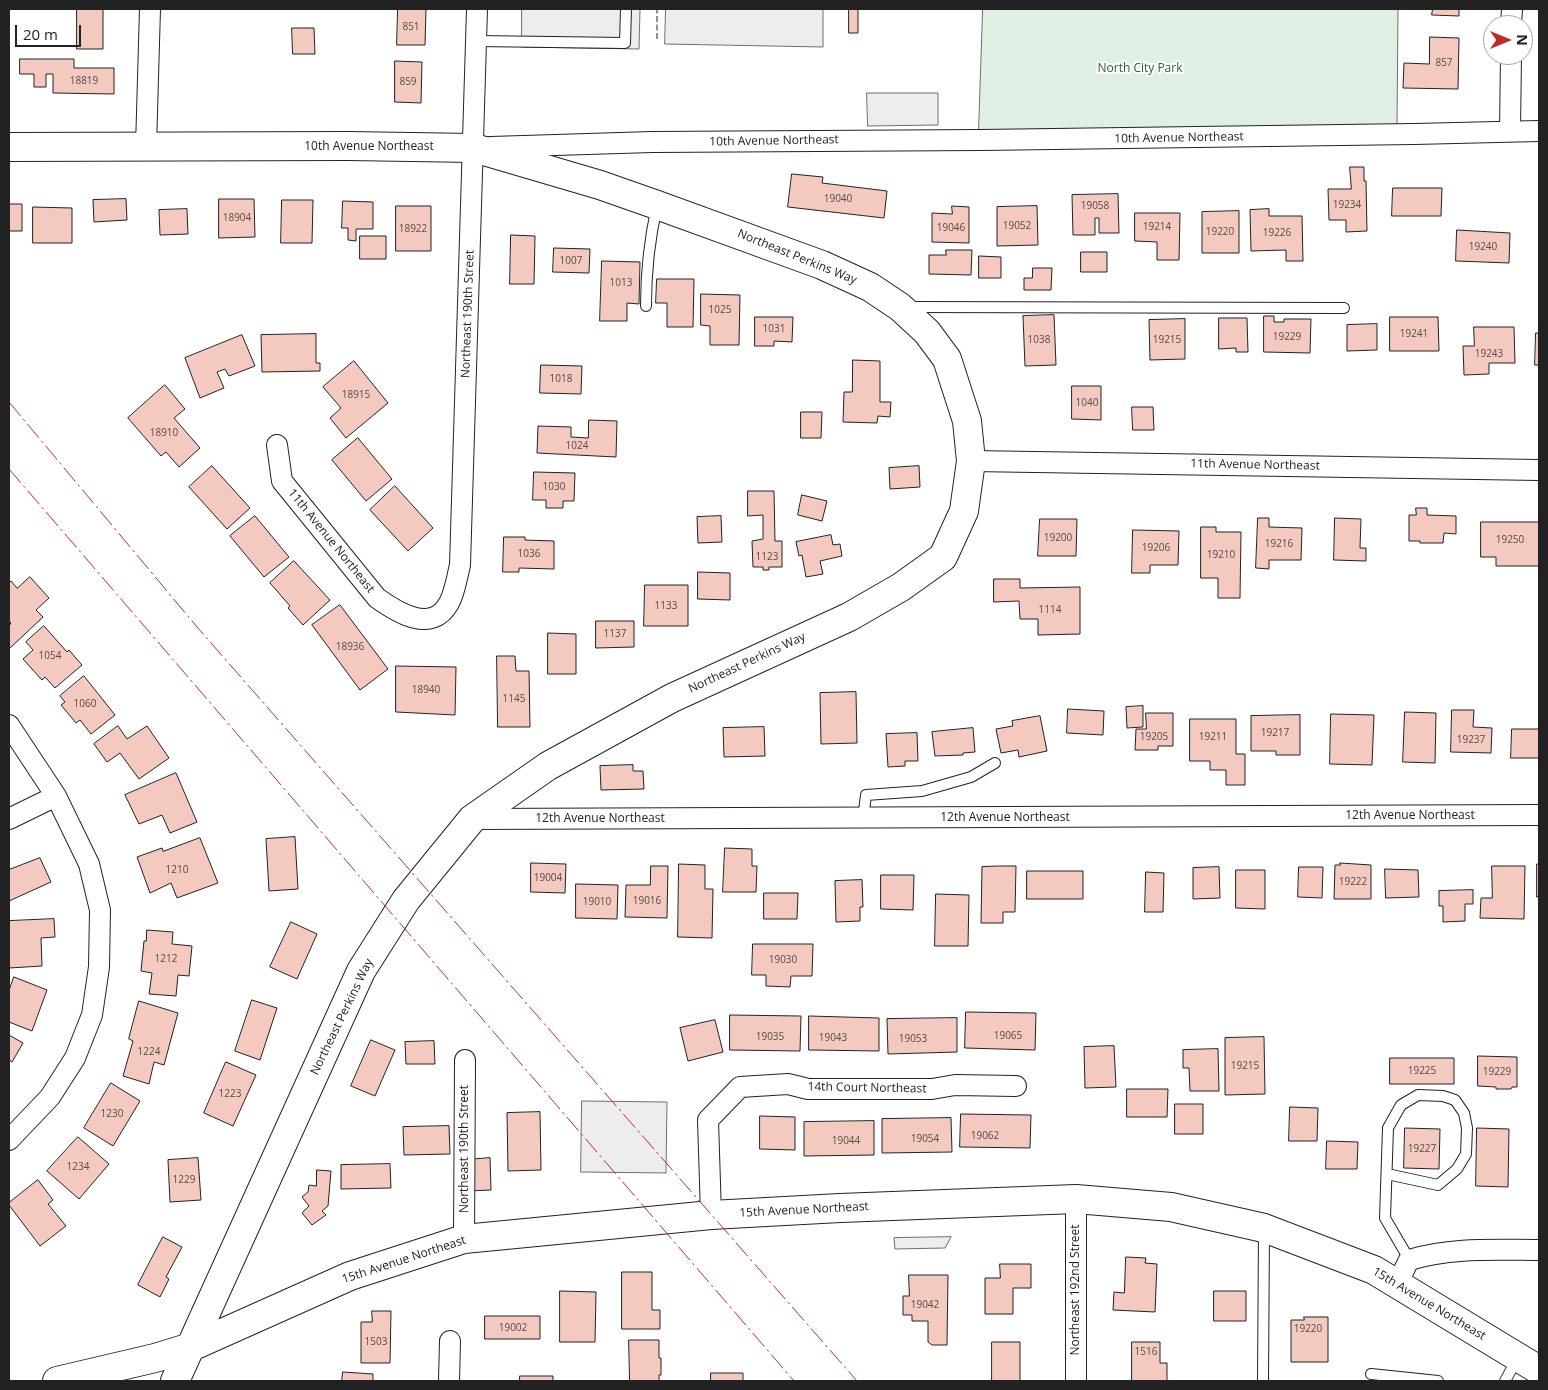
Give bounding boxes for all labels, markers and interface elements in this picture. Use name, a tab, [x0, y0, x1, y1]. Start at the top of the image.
scale bar	[18, 15, 84, 47]
north arrow	[1483, 15, 1533, 65]
house number: 851	[402, 21, 420, 33]
text: 20 m	[23, 24, 58, 44]
text: N	[1513, 34, 1532, 46]
house number: 857	[1435, 57, 1453, 69]
park label: North City Park	[1097, 62, 1183, 76]
house number: 18819	[70, 75, 98, 87]
house number: 859	[399, 76, 417, 88]
street label: 10th Avenue Northeast	[1114, 130, 1244, 146]
street label: 10th Avenue Northeast	[709, 133, 839, 149]
street label: 10th Avenue Northeast	[304, 140, 434, 154]
house number: 19040	[824, 193, 852, 205]
house number: 19234	[1333, 199, 1361, 211]
house number: 19058	[1081, 200, 1109, 212]
house number: 18904	[223, 212, 251, 224]
house number: 19052	[1003, 220, 1031, 232]
house number: 19214	[1143, 221, 1171, 233]
house number: 19046	[937, 222, 965, 234]
house number: 18922	[399, 223, 427, 235]
street label: Northeast Perkins Way	[735, 226, 859, 288]
house number: 19220	[1206, 226, 1234, 238]
house number: 19226	[1263, 227, 1291, 239]
house number: 19240	[1469, 241, 1497, 253]
street label: Northeast 190th Street	[459, 250, 477, 378]
house number: 1007	[560, 255, 582, 267]
house number: 1013	[610, 277, 632, 289]
house number: 1025	[709, 304, 731, 316]
house number: 1031	[763, 323, 785, 335]
house number: 19241	[1400, 328, 1428, 340]
house number: 19229	[1273, 331, 1301, 343]
house number: 1038	[1028, 334, 1050, 346]
house number: 19215	[1153, 334, 1181, 346]
house number: 19243	[1475, 348, 1503, 360]
house number: 1018	[550, 373, 572, 385]
house number: 18915	[342, 389, 370, 401]
house number: 1040	[1076, 397, 1098, 409]
house number: 18910	[150, 427, 178, 439]
house number: 1024	[566, 440, 588, 452]
street label: 11th Avenue Northeast	[1190, 457, 1320, 473]
house number: 1030	[543, 481, 565, 493]
street label: 11th Avenue Northeast	[285, 486, 377, 596]
house number: 19200	[1044, 532, 1072, 544]
house number: 19250	[1496, 534, 1524, 546]
house number: 19216	[1265, 538, 1293, 550]
house number: 19206	[1142, 542, 1170, 554]
house number: 1036	[518, 548, 540, 560]
house number: 19210	[1207, 549, 1235, 561]
house number: 1123	[756, 551, 778, 563]
house number: 1133	[655, 600, 677, 612]
house number: 1114	[1039, 604, 1061, 616]
house number: 1137	[604, 628, 626, 640]
street label: Northeast Perkins Way	[686, 630, 808, 696]
house number: 18936	[336, 641, 364, 653]
house number: 1054	[39, 650, 61, 662]
house number: 18940	[412, 684, 440, 696]
house number: 1145	[503, 693, 525, 705]
house number: 1060	[74, 698, 96, 710]
house number: 19217	[1261, 727, 1289, 739]
house number: 19205	[1140, 731, 1168, 743]
house number: 19211	[1199, 731, 1227, 743]
house number: 19237	[1457, 734, 1485, 746]
street label: 12th Avenue Northeast	[1345, 809, 1475, 823]
street label: 12th Avenue Northeast	[940, 811, 1070, 825]
street label: 12th Avenue Northeast	[535, 812, 665, 826]
house number: 1210	[166, 864, 188, 876]
house number: 19004	[534, 872, 562, 884]
house number: 19222	[1339, 876, 1367, 888]
house number: 19016	[633, 895, 661, 907]
house number: 19010	[583, 896, 611, 908]
house number: 1212	[155, 953, 177, 965]
house number: 19030	[769, 954, 797, 966]
street label: Northeast Perkins Way	[308, 957, 376, 1077]
house number: 19065	[994, 1030, 1022, 1042]
house number: 19035	[756, 1031, 784, 1043]
house number: 19043	[819, 1032, 847, 1044]
house number: 19053	[899, 1033, 927, 1045]
house number: 1224	[138, 1046, 160, 1058]
house number: 19215	[1231, 1060, 1259, 1072]
house number: 19225	[1408, 1065, 1436, 1077]
house number: 19229	[1483, 1066, 1511, 1078]
street label: 14th Court Northeast	[807, 1080, 927, 1096]
street label: Northeast 190th Street	[458, 1085, 472, 1213]
house number: 1223	[219, 1088, 241, 1100]
house number: 1230	[101, 1108, 123, 1120]
house number: 19062	[971, 1130, 999, 1142]
house number: 19054	[911, 1133, 939, 1145]
house number: 19044	[832, 1135, 860, 1147]
house number: 19227	[1408, 1143, 1436, 1155]
house number: 1234	[67, 1161, 89, 1173]
house number: 1229	[173, 1174, 195, 1186]
street label: 15th Avenue Northeast	[739, 1199, 869, 1221]
street label: Northeast 192nd Street	[1069, 1224, 1083, 1356]
street label: 15th Avenue Northeast	[340, 1233, 468, 1287]
street label: 15th Avenue Northeast	[1370, 1264, 1488, 1344]
house number: 19042	[911, 1299, 939, 1311]
house number: 19002	[499, 1322, 527, 1334]
house number: 19220	[1294, 1323, 1322, 1335]
house number: 1503	[365, 1336, 387, 1348]
house number: 1516	[1135, 1346, 1157, 1358]

